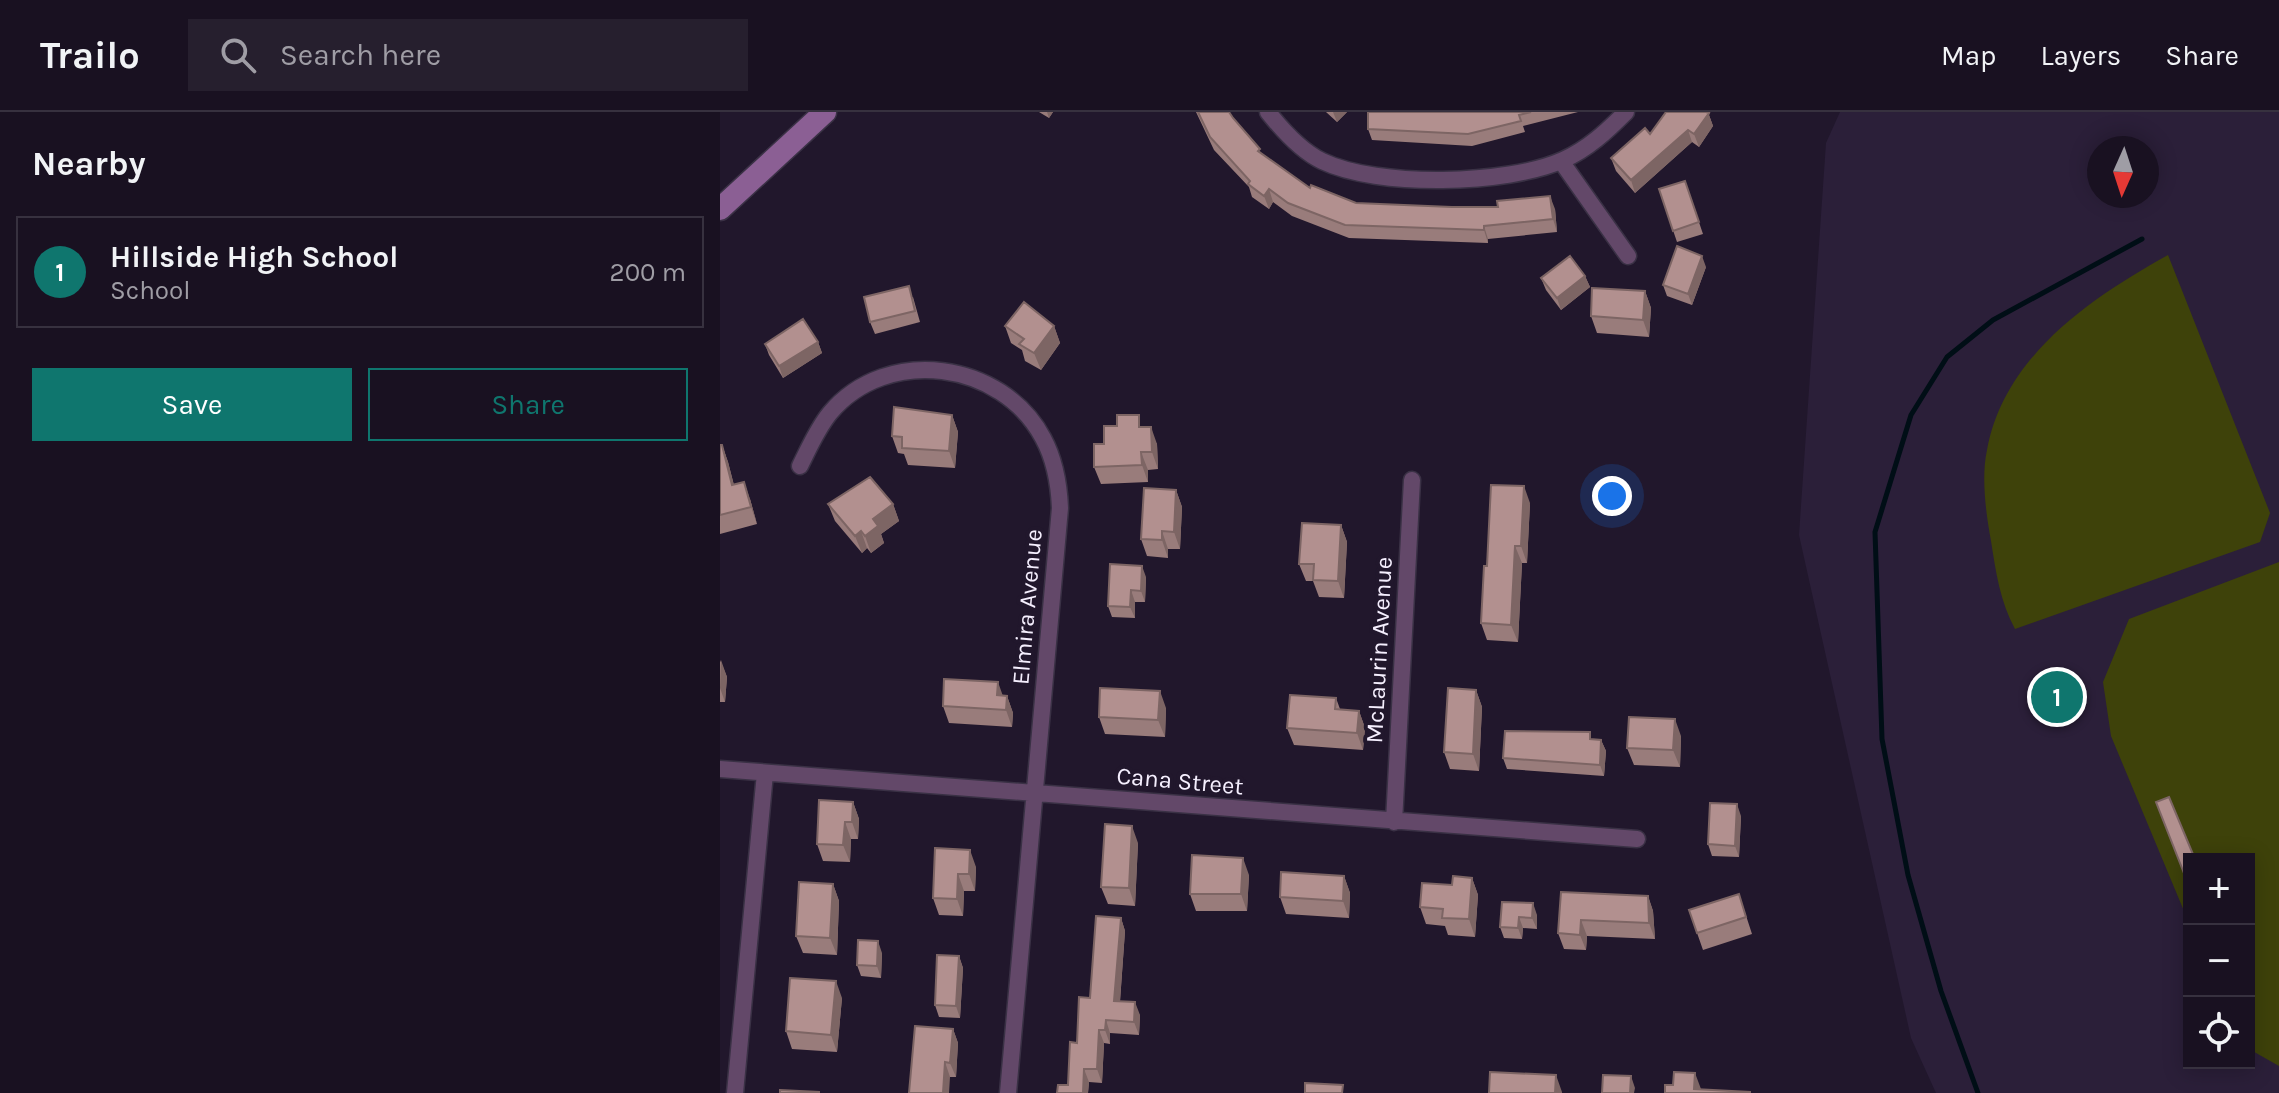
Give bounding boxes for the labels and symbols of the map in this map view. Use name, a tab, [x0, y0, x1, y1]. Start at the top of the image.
north arrow	[2087, 136, 2159, 208]
your location	[1592, 476, 1632, 516]
street label: Elmira Avenue	[1006, 528, 1048, 686]
street label: McLaurin Avenue	[1360, 556, 1398, 744]
pin: 1	[2031, 667, 2083, 727]
street label: Cana Street	[1115, 762, 1245, 800]

